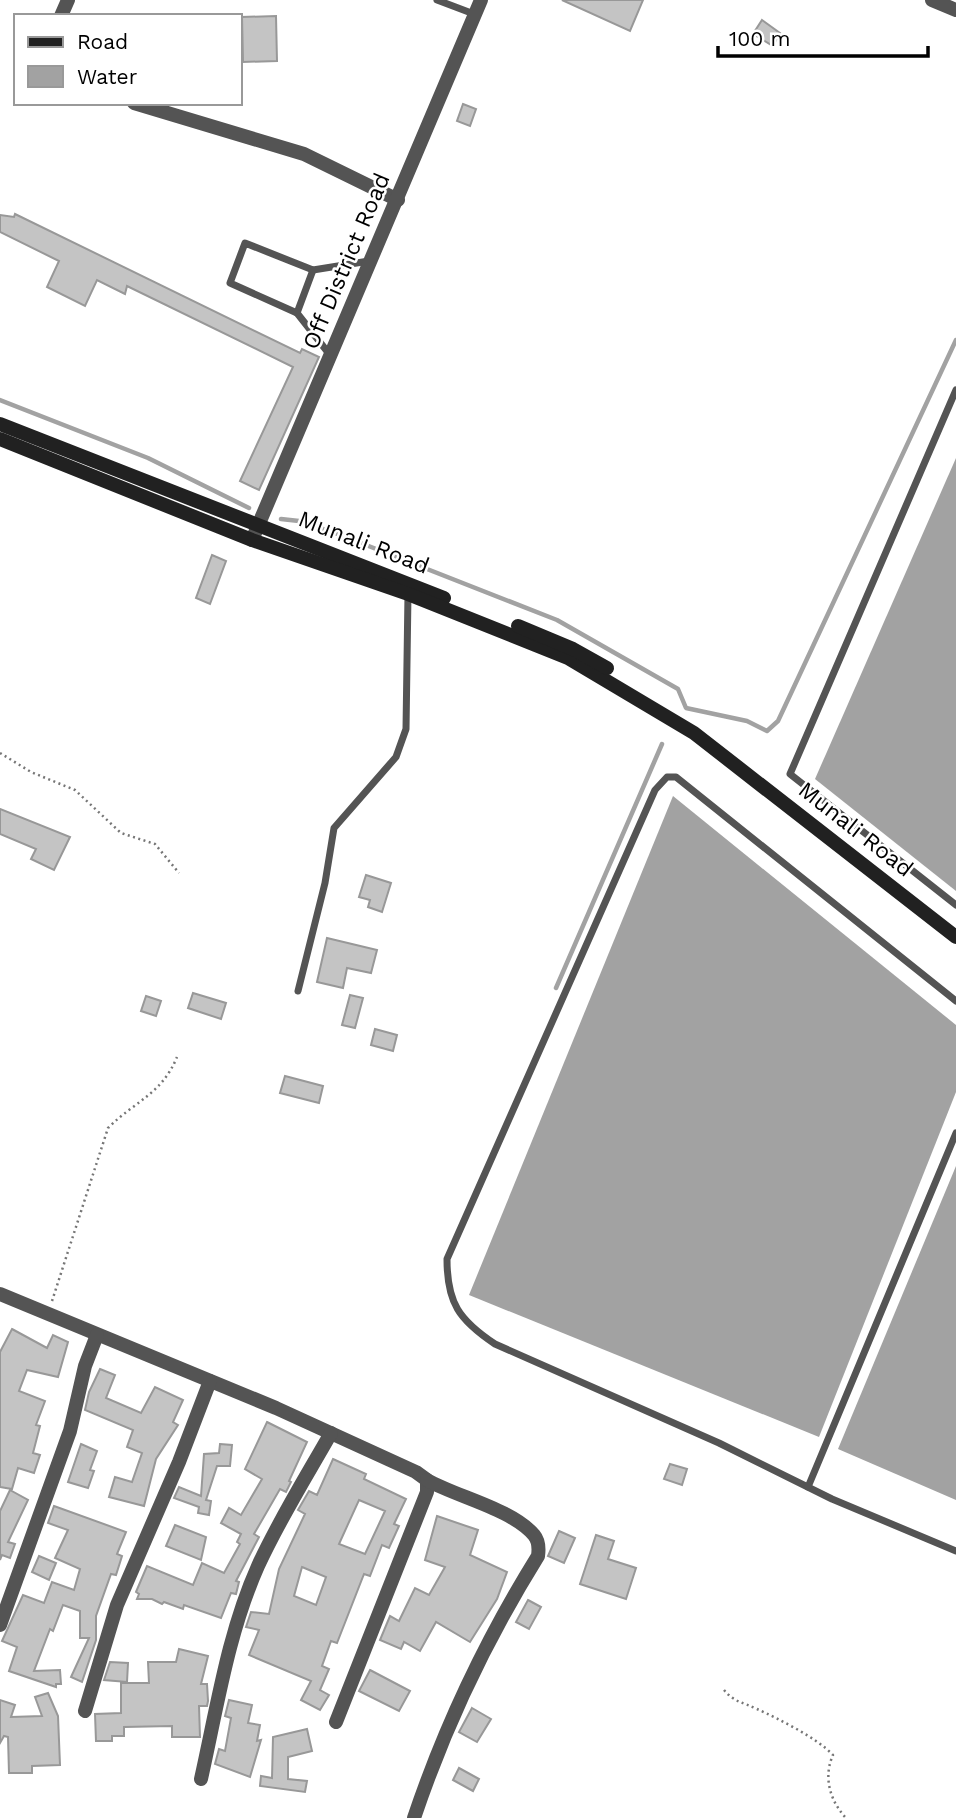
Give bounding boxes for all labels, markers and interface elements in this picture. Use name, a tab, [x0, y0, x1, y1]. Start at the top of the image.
legend	[14, 14, 242, 105]
scale bar	[718, 14, 928, 58]
text: 100 m	[729, 26, 791, 51]
text: Road	[77, 29, 128, 54]
text: Water	[77, 64, 138, 89]
street label: Off District Road	[297, 169, 396, 353]
street label: Munali Road	[295, 505, 433, 580]
street label: Munali Road	[793, 776, 918, 883]

